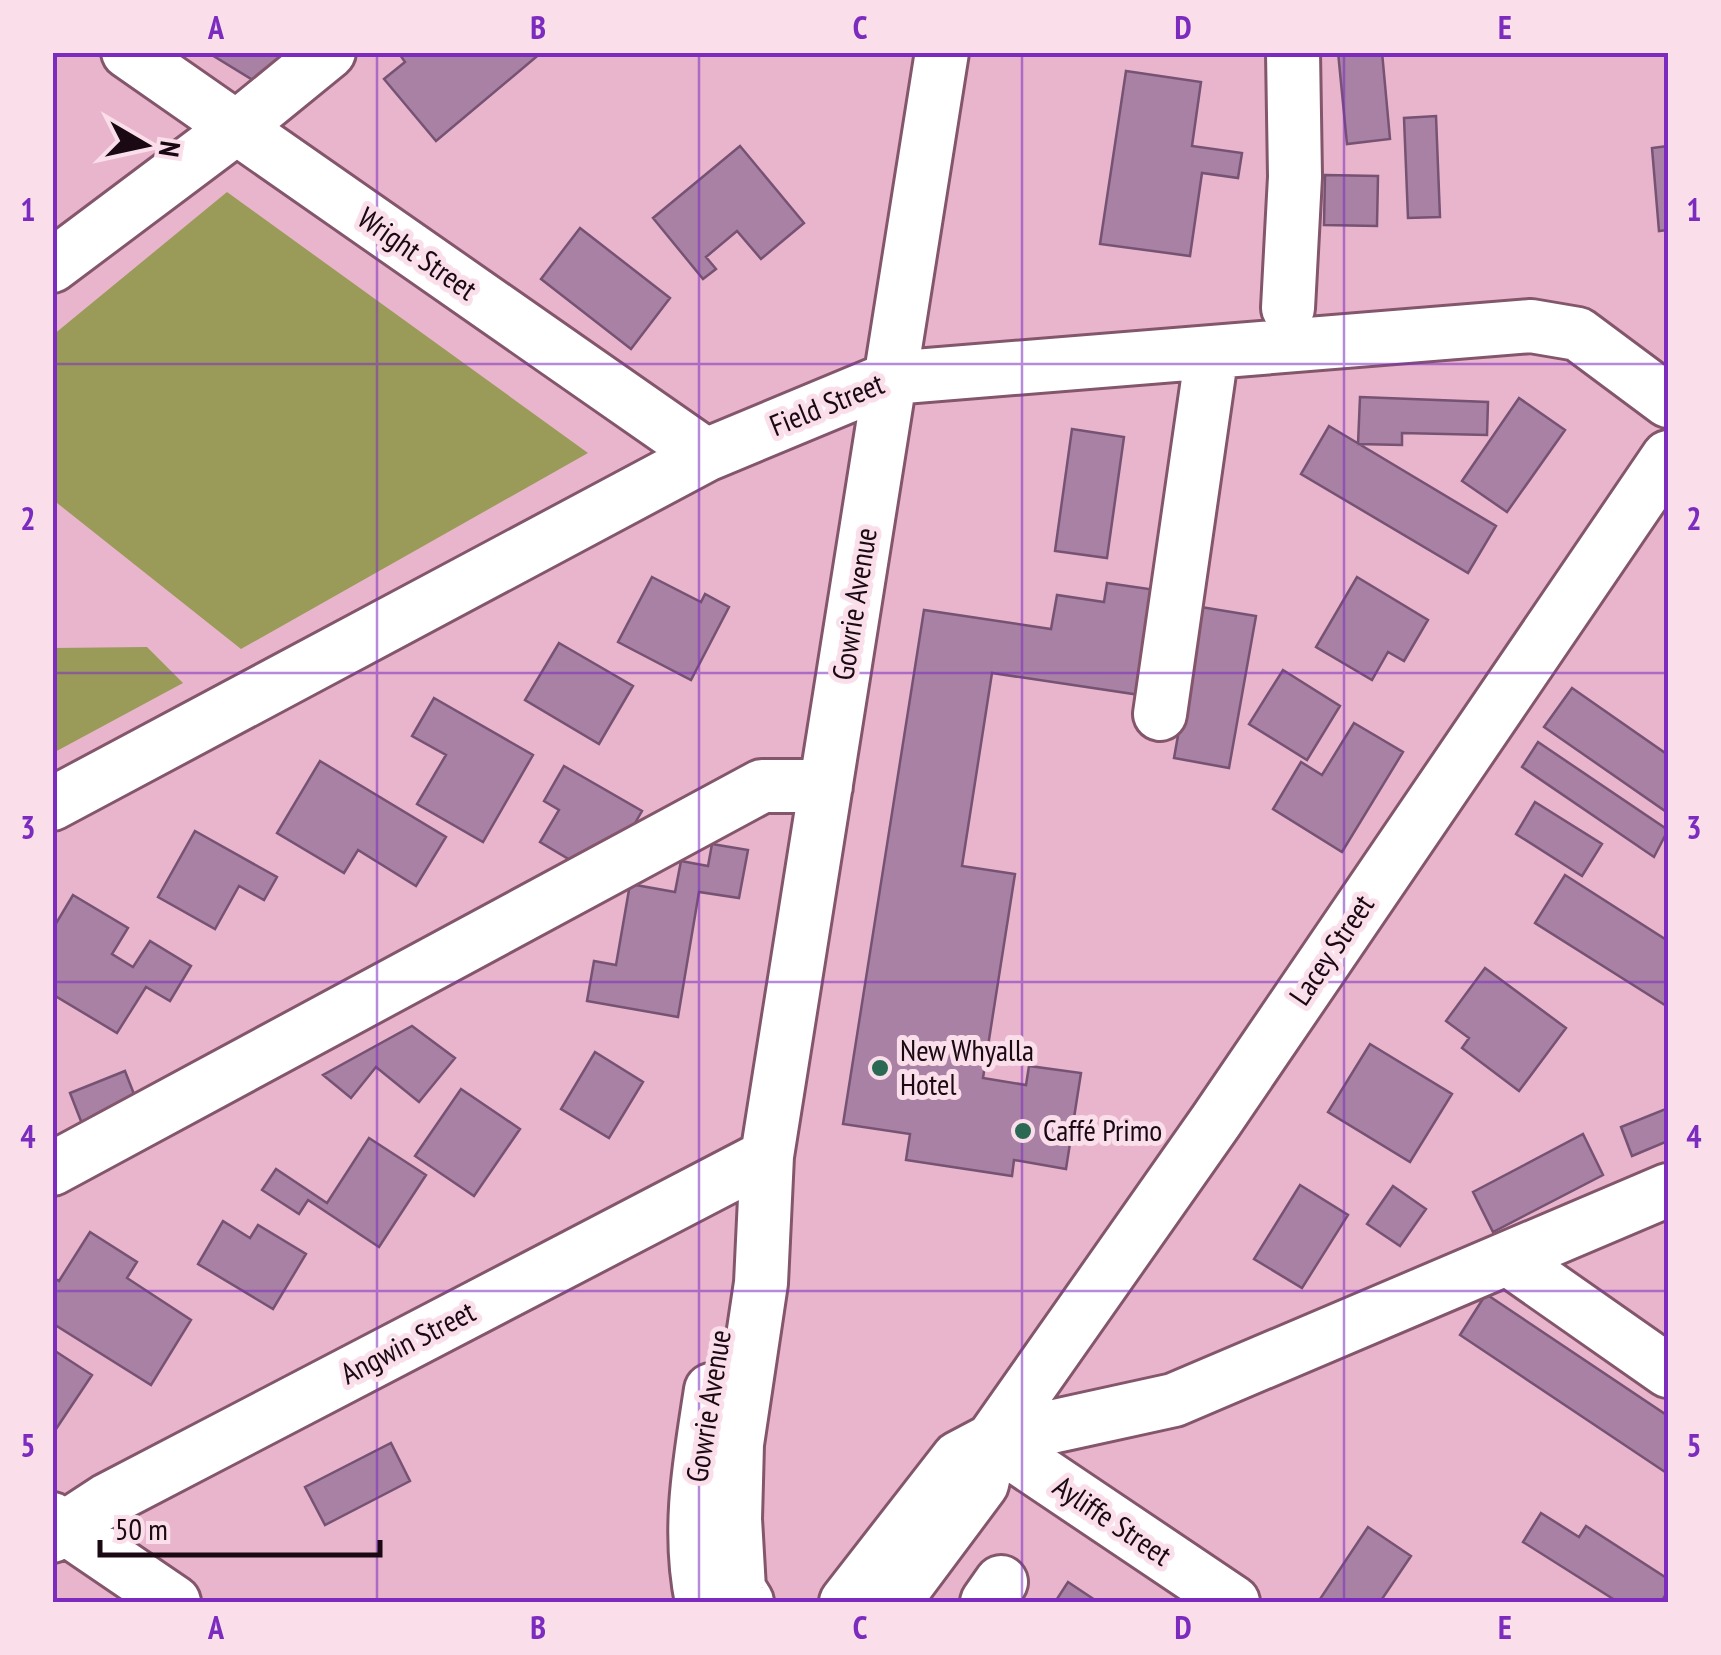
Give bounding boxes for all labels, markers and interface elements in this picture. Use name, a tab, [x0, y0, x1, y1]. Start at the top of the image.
text: A	[207, 6, 225, 48]
text: B	[530, 6, 546, 48]
text: C	[853, 6, 868, 48]
text: D	[1174, 6, 1192, 48]
text: E	[1498, 6, 1512, 48]
north arrow	[95, 95, 195, 195]
text: N	[151, 139, 190, 159]
text: 1	[20, 188, 36, 230]
text: 1	[1686, 188, 1702, 230]
street label: Wright Street	[351, 198, 486, 308]
street label: Field Street	[764, 363, 890, 444]
text: 2	[20, 497, 36, 539]
text: 2	[1686, 497, 1702, 539]
street label: Gowrie Avenue	[822, 525, 885, 683]
text: 3	[20, 806, 36, 848]
text: 3	[1686, 806, 1702, 848]
street label: Lacey Street	[1280, 886, 1382, 1012]
place label: New Whyalla Hotel	[900, 1030, 1034, 1103]
marker: New Whyalla Hotel	[869, 1057, 891, 1079]
place label: Caffé Primo	[1043, 1110, 1162, 1149]
text: 4	[20, 1115, 36, 1157]
text: 4	[1686, 1115, 1702, 1157]
marker: Caffé Primo	[1012, 1120, 1034, 1142]
street label: Angwin Street	[333, 1291, 482, 1392]
street label: Gowrie Avenue	[676, 1327, 739, 1485]
text: 5	[20, 1424, 36, 1466]
text: 5	[1686, 1424, 1702, 1466]
street label: Ayliffe Street	[1046, 1466, 1180, 1574]
scale bar	[100, 1495, 380, 1557]
text: 50 m	[115, 1509, 168, 1548]
text: A	[207, 1606, 225, 1648]
text: B	[530, 1606, 546, 1648]
text: C	[853, 1606, 868, 1648]
text: D	[1174, 1606, 1192, 1648]
text: E	[1498, 1606, 1512, 1648]

